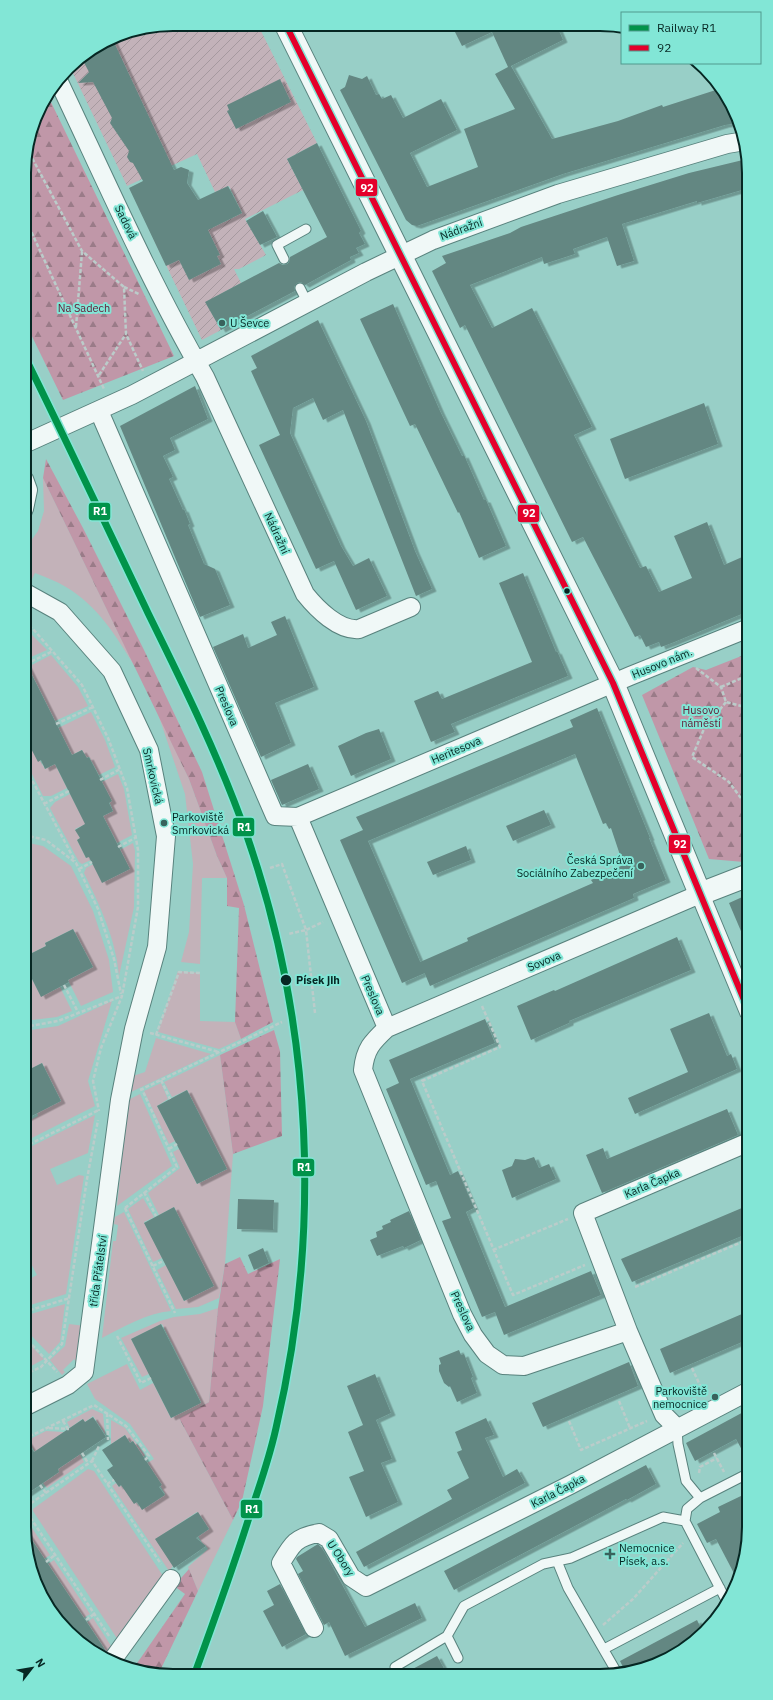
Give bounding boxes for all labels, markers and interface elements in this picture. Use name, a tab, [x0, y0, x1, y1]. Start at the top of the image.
legend	[621, 12, 761, 64]
text: Railway R1	[657, 20, 716, 35]
text: 92	[657, 40, 671, 55]
line badge: 92	[355, 178, 378, 197]
text: 92	[360, 181, 374, 195]
street label: Sadová	[112, 203, 140, 241]
street label: Nádražní	[438, 215, 484, 243]
park label: Na Sadech	[58, 301, 110, 315]
place label: U Ševce	[230, 316, 269, 330]
marker: U Ševce	[217, 318, 227, 328]
line badge: R1	[88, 502, 111, 521]
text: R1	[93, 504, 107, 518]
line badge: 92	[517, 504, 540, 523]
text: 92	[522, 506, 536, 520]
street label: Nádražní	[261, 510, 293, 556]
unlabelled marker	[562, 586, 572, 596]
street label: Husovo nám.	[630, 644, 694, 682]
street label: Preslova	[212, 684, 242, 728]
park label: Husovo náměstí	[681, 703, 721, 730]
street label: Heritesova	[429, 733, 483, 767]
street label: Smrkovická	[140, 747, 166, 805]
place label: Parkoviště Smrkovická	[172, 810, 229, 837]
line badge: R1	[232, 817, 255, 837]
marker: Parkoviště Smrkovická	[159, 818, 169, 828]
text: R1	[237, 820, 251, 834]
line badge: 92	[668, 834, 691, 854]
text: 92	[673, 837, 687, 851]
place label: Česká Správa Sociálního Zabezpečení	[517, 853, 633, 880]
marker: Česká Správa Sociálního Zabezpečení	[636, 861, 646, 871]
street label: Sovova	[525, 948, 563, 974]
marker: Písek jih	[279, 973, 293, 987]
place label: Písek jih	[296, 973, 340, 987]
street label: Preslova	[358, 973, 388, 1017]
line badge: R1	[292, 1158, 315, 1177]
text: R1	[297, 1160, 311, 1174]
street label: Karla Čapka	[622, 1165, 682, 1201]
street label: třída Přátelství	[86, 1234, 110, 1308]
street label: Preslova	[448, 1289, 478, 1333]
place label: Parkoviště nemocnice	[653, 1384, 707, 1411]
marker: Parkoviště nemocnice	[710, 1392, 720, 1402]
street label: Karla Čapka	[529, 1471, 588, 1511]
line badge: R1	[240, 1499, 263, 1519]
text: R1	[245, 1502, 259, 1516]
street label: U Obory	[324, 1537, 358, 1579]
place label: Nemocnice Písek, a.s.	[619, 1541, 675, 1568]
marker: Nemocnice Písek, a.s.	[604, 1548, 616, 1560]
north arrow	[12, 1648, 52, 1688]
text: N	[33, 1656, 49, 1670]

